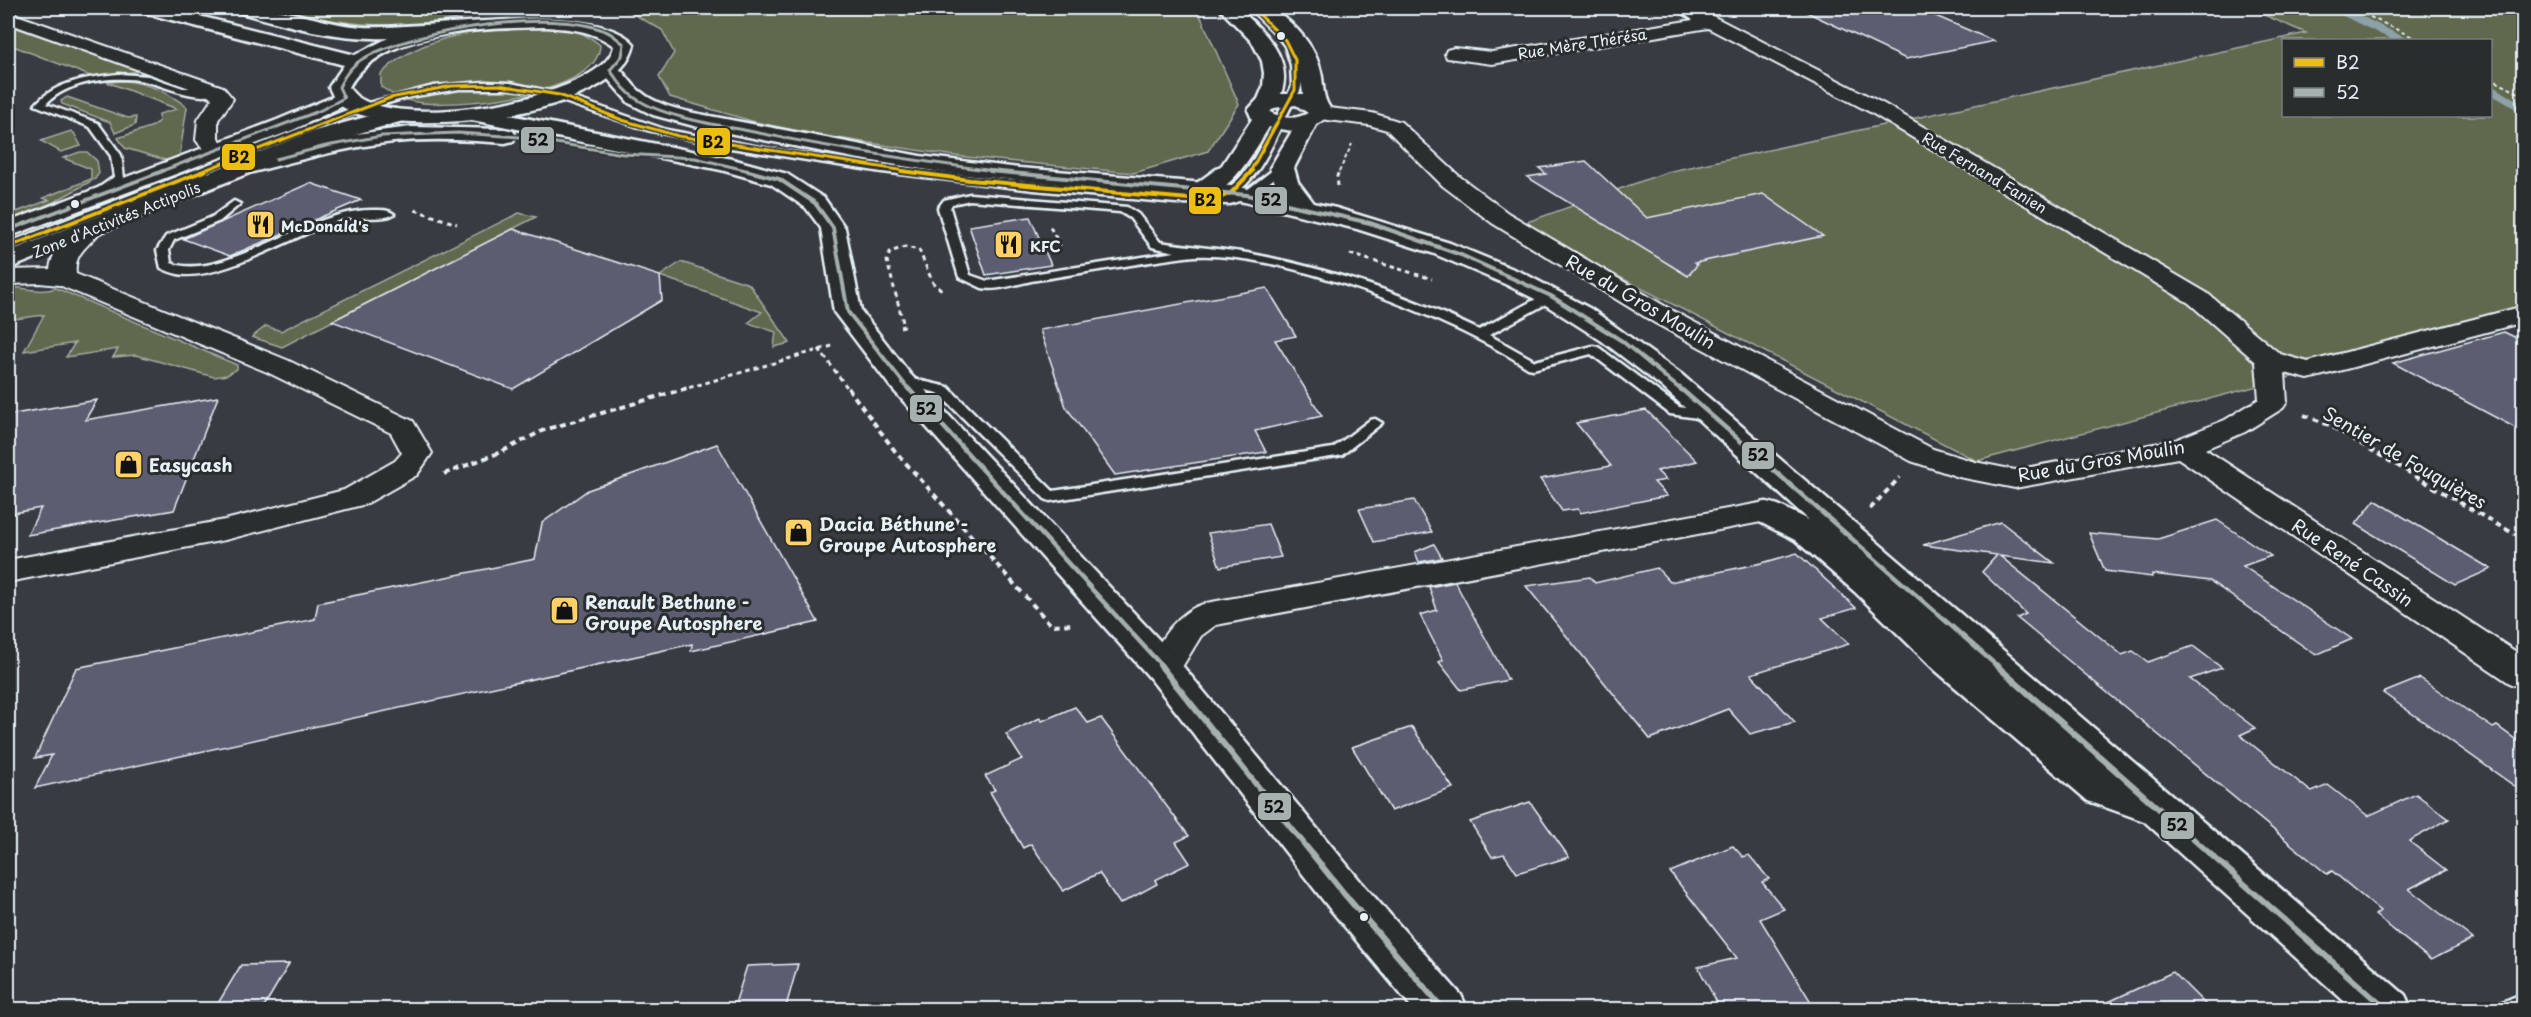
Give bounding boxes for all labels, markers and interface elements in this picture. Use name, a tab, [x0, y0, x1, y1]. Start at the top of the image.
street label: Rue Mère Thérésa	[1516, 21, 1649, 65]
unlabelled marker	[1275, 30, 1287, 42]
legend	[2282, 39, 2492, 117]
text: B2	[2336, 48, 2360, 75]
text: 52	[2336, 78, 2360, 105]
line badge: 52	[520, 126, 555, 154]
street label: Rue Fernand Fanien	[1918, 126, 2052, 218]
text: 52	[528, 127, 548, 151]
line badge: B2	[696, 127, 731, 156]
text: B2	[702, 129, 724, 153]
line badge: B2	[221, 143, 256, 171]
text: B2	[228, 144, 250, 168]
street label: Zone d'Activités Actipolis	[29, 175, 204, 263]
line badge: B2	[1188, 186, 1222, 215]
line badge: 52	[1254, 186, 1288, 215]
text: B2	[1194, 187, 1216, 211]
text: 52	[1261, 187, 1281, 211]
unlabelled marker	[69, 198, 81, 210]
restaurant icon: McDonald's	[244, 209, 276, 241]
place label: McDonald's	[281, 214, 369, 237]
restaurant icon: KFC	[993, 229, 1025, 261]
place label: KFC	[1030, 234, 1061, 257]
street label: Rue du Gros Moulin	[1561, 247, 1721, 355]
line badge: 52	[909, 394, 943, 423]
text: 52	[916, 396, 936, 420]
street label: Sentier de Fouquières	[2318, 399, 2492, 515]
street label: Rue du Gros Moulin	[2015, 432, 2187, 488]
line badge: 52	[1741, 441, 1775, 470]
text: 52	[1748, 442, 1768, 466]
shop icon: Easycash	[112, 448, 144, 480]
place label: Easycash	[149, 451, 232, 478]
place label: Dacia Béthune - Groupe Autosphere	[819, 510, 997, 558]
street label: Rue René Cassin	[2287, 511, 2419, 613]
shop icon: Dacia Béthune - Groupe Autosphere	[782, 517, 814, 549]
place label: Renault Bethune - Groupe Autosphere	[585, 588, 763, 636]
shop icon: Renault Bethune - Groupe Autosphere	[548, 595, 580, 627]
line badge: 52	[1257, 792, 1292, 821]
text: 52	[1264, 794, 1284, 818]
line badge: 52	[2160, 811, 2195, 840]
text: 52	[2167, 812, 2187, 836]
unlabelled marker	[1358, 911, 1370, 923]

